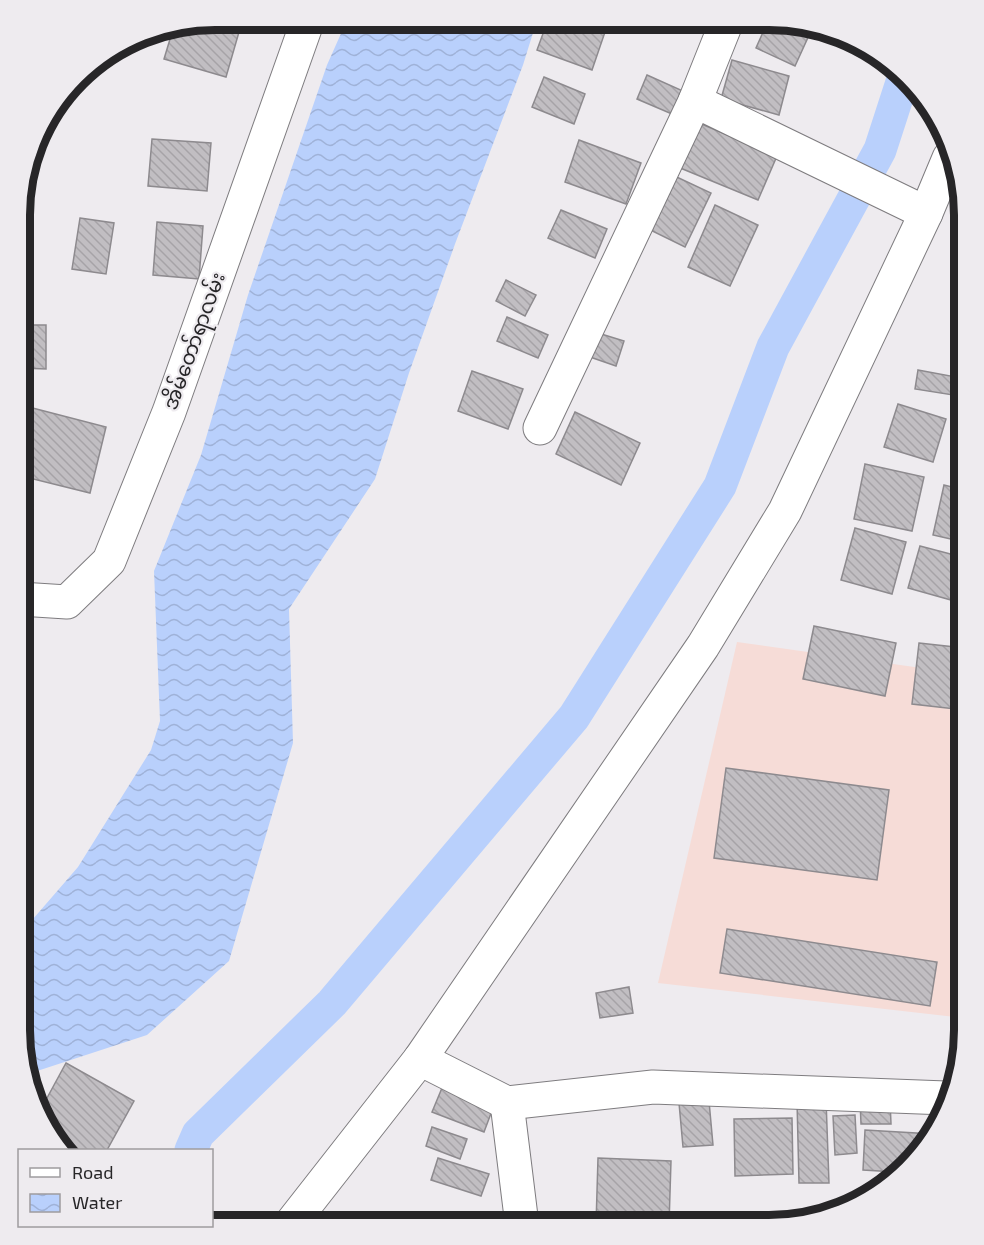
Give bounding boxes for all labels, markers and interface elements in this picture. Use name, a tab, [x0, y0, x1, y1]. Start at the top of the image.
street label: အိမ်တော်ရာလမ်း	[156, 268, 234, 414]
legend	[18, 1149, 213, 1227]
text: Road	[72, 1161, 113, 1183]
text: Water	[72, 1191, 122, 1213]

